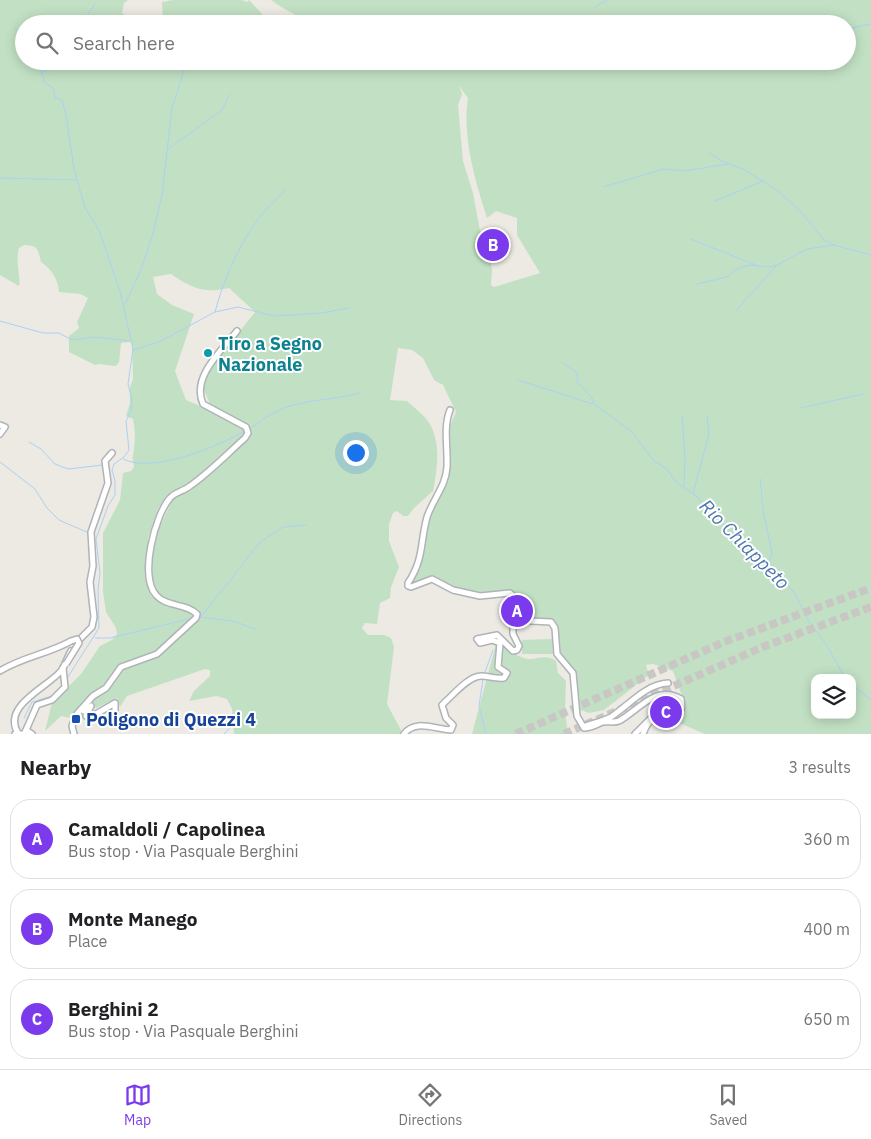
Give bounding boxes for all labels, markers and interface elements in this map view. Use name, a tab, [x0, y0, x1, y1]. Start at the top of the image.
search box	[15, 15, 856, 70]
icon: search	[33, 29, 61, 57]
text: Search here	[73, 31, 175, 55]
pin: B	[477, 226, 509, 264]
place label: Tiro a Segno Nazionale	[218, 332, 322, 376]
marker: Tiro a Segno Nazionale	[202, 347, 214, 359]
your location	[343, 440, 369, 466]
water label: Rio Chiappeto	[695, 494, 795, 594]
pin: A	[501, 592, 533, 630]
map controls	[811, 674, 856, 719]
button: layers	[811, 674, 856, 719]
pin: C	[650, 693, 682, 731]
place label: Poligono di Quezzi 4	[86, 708, 256, 731]
marker: Poligono di Quezzi 4	[70, 713, 82, 725]
text: Nearby	[20, 753, 91, 781]
text: 3 results	[788, 757, 851, 777]
text: Camaldoli / Capolinea	[68, 817, 265, 841]
text: A	[32, 829, 42, 849]
text: 360 m	[803, 829, 850, 849]
text: Bus stop · Via Pasquale Berghini	[68, 841, 298, 861]
text: Monte Manego	[68, 907, 197, 931]
text: B	[32, 919, 42, 939]
text: 400 m	[803, 919, 850, 939]
text: Place	[68, 931, 107, 951]
text: Berghini 2	[68, 997, 159, 1021]
text: C	[32, 1009, 42, 1029]
text: 650 m	[803, 1009, 850, 1029]
text: Bus stop · Via Pasquale Berghini	[68, 1021, 298, 1041]
tab: Map	[124, 1081, 152, 1129]
tab: Directions	[399, 1081, 462, 1129]
tab: Saved	[709, 1081, 747, 1129]

